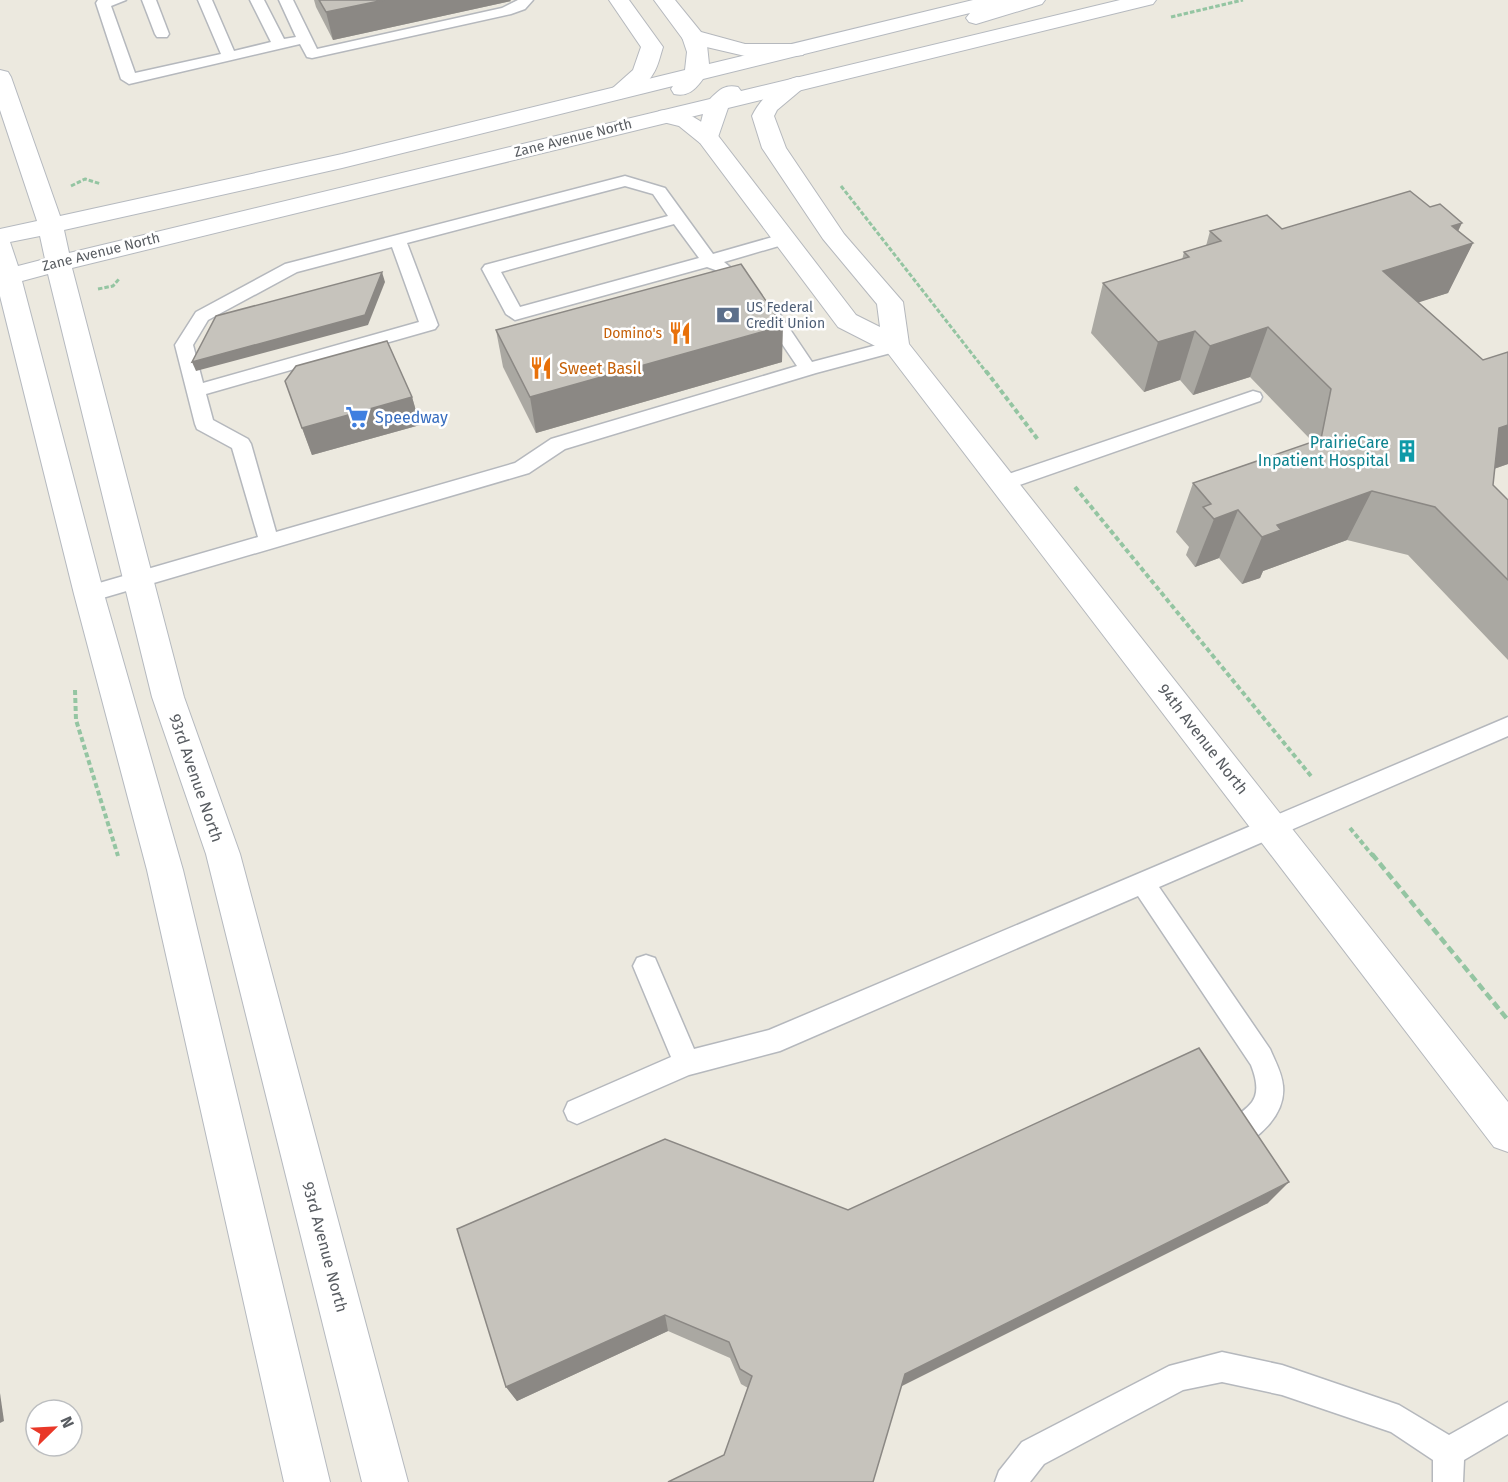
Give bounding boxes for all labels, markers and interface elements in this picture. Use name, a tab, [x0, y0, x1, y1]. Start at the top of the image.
street label: Zane Avenue North	[512, 115, 634, 161]
street label: Zane Avenue North	[40, 229, 162, 275]
place label: US Federal Credit Union	[746, 299, 825, 332]
bank icon: US Federal Credit Union	[715, 302, 741, 328]
restaurant icon: Domino's	[667, 320, 693, 346]
place label: Domino's	[603, 325, 662, 342]
restaurant icon: Sweet Basil	[528, 355, 554, 381]
place label: Sweet Basil	[559, 359, 642, 378]
supermarket icon: Speedway	[344, 404, 370, 430]
place label: Speedway	[375, 408, 448, 427]
place label: PrairieCare Inpatient Hospital	[1258, 433, 1389, 470]
building icon: PrairieCare Inpatient Hospital	[1394, 438, 1420, 464]
street label: 94th Avenue North	[1154, 680, 1252, 798]
street label: 93rd Avenue North	[165, 711, 227, 845]
street label: 93rd Avenue North	[298, 1180, 352, 1314]
north arrow	[24, 1398, 84, 1458]
text: N	[56, 1413, 78, 1431]

